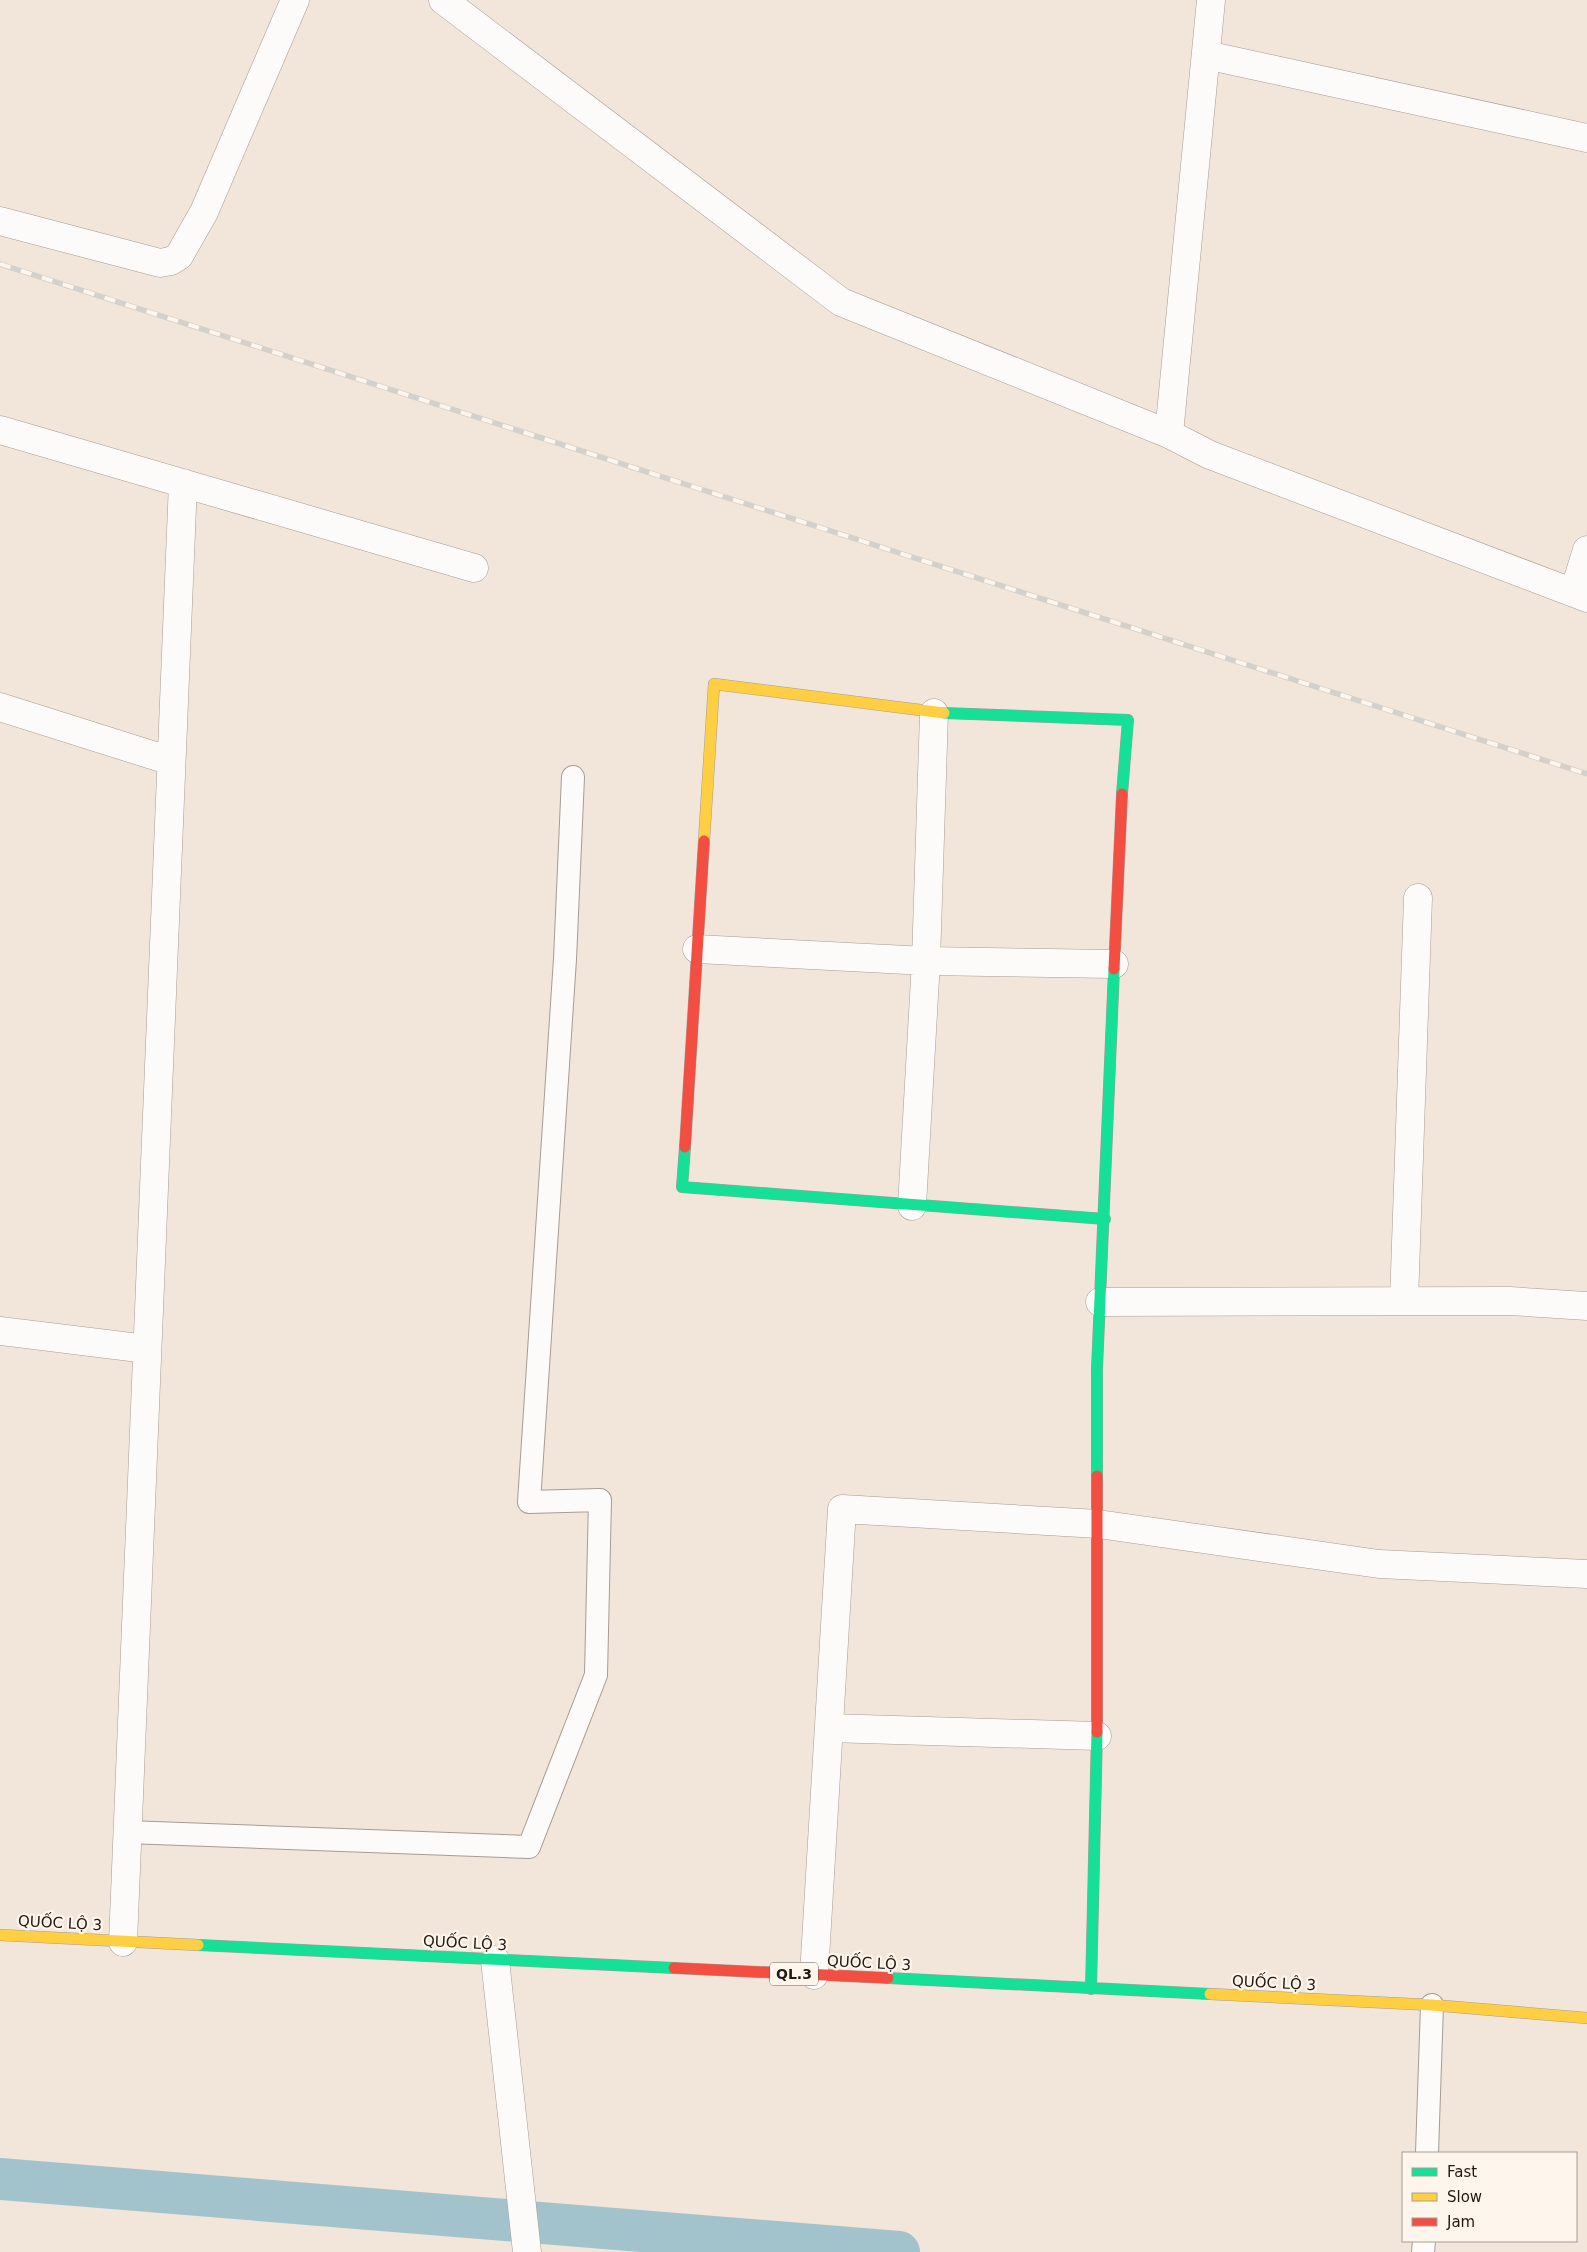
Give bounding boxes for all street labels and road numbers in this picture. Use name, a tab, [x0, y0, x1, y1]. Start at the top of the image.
street label: QUỐC LỘ 3	[17, 1909, 103, 1934]
street label: QUỐC LỘ 3	[422, 1929, 508, 1954]
street label: QUỐC LỘ 3	[826, 1949, 912, 1974]
road number: QL.3	[770, 1962, 818, 1986]
street label: QUỐC LỘ 3	[1231, 1969, 1317, 1994]

